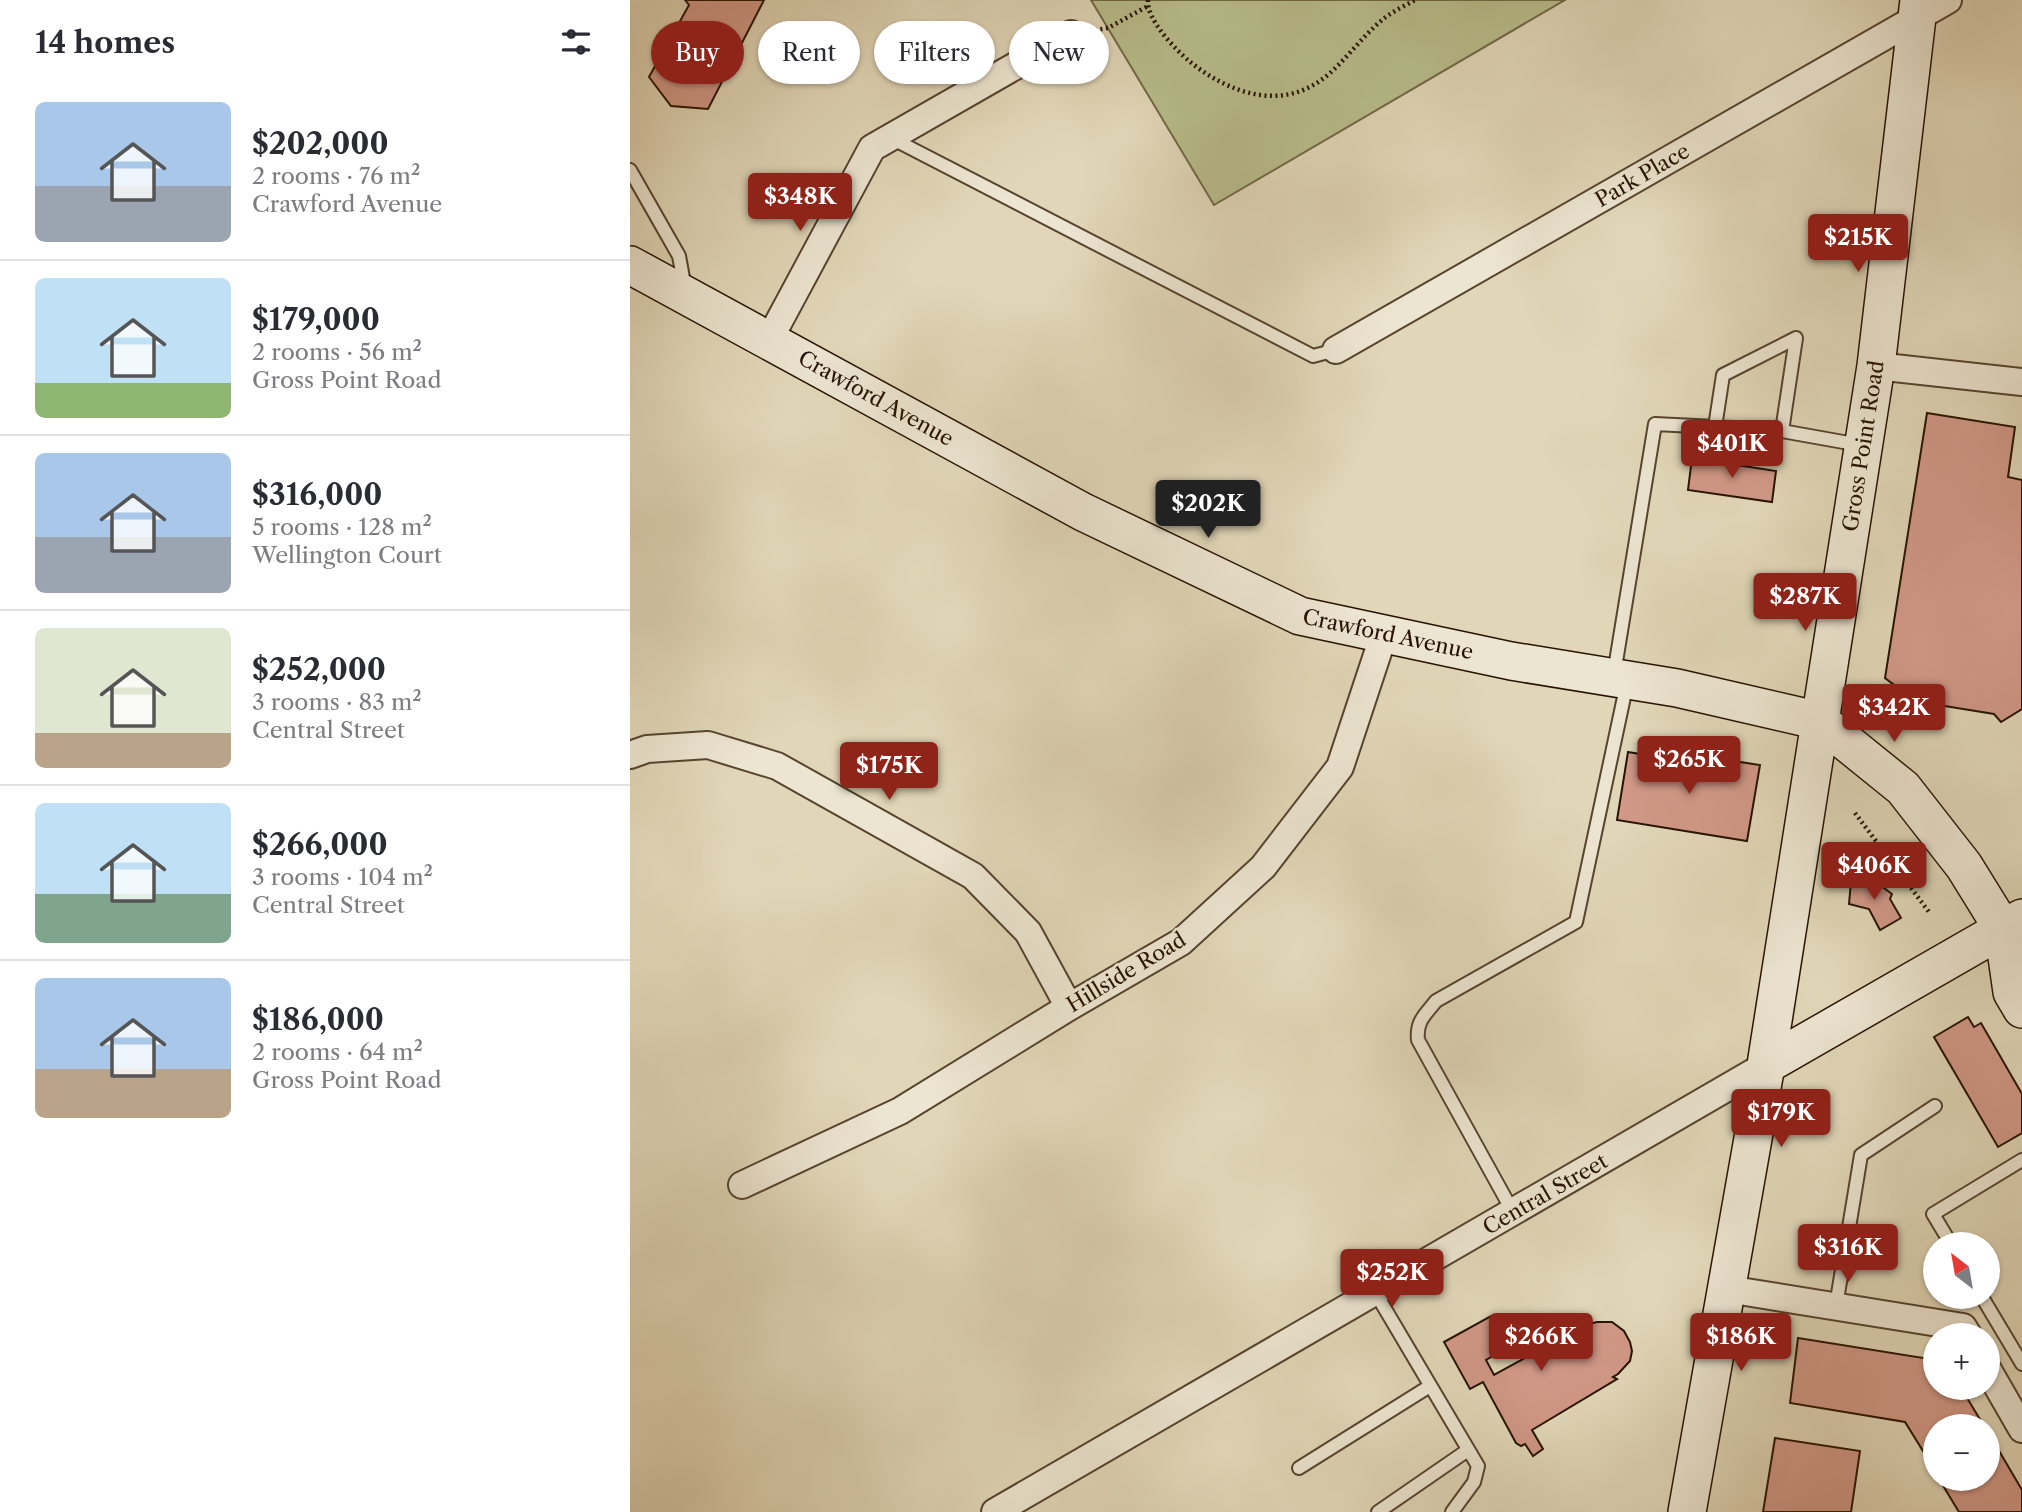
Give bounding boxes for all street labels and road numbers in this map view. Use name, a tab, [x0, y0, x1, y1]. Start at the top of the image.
street label: Park Place	[1590, 138, 1694, 212]
street label: Crawford Avenue	[794, 345, 958, 451]
street label: Gross Point Road	[1837, 358, 1889, 533]
street label: Crawford Avenue	[1300, 604, 1476, 664]
street label: Hillside Road	[1062, 927, 1190, 1017]
street label: Central Street	[1478, 1148, 1612, 1240]

